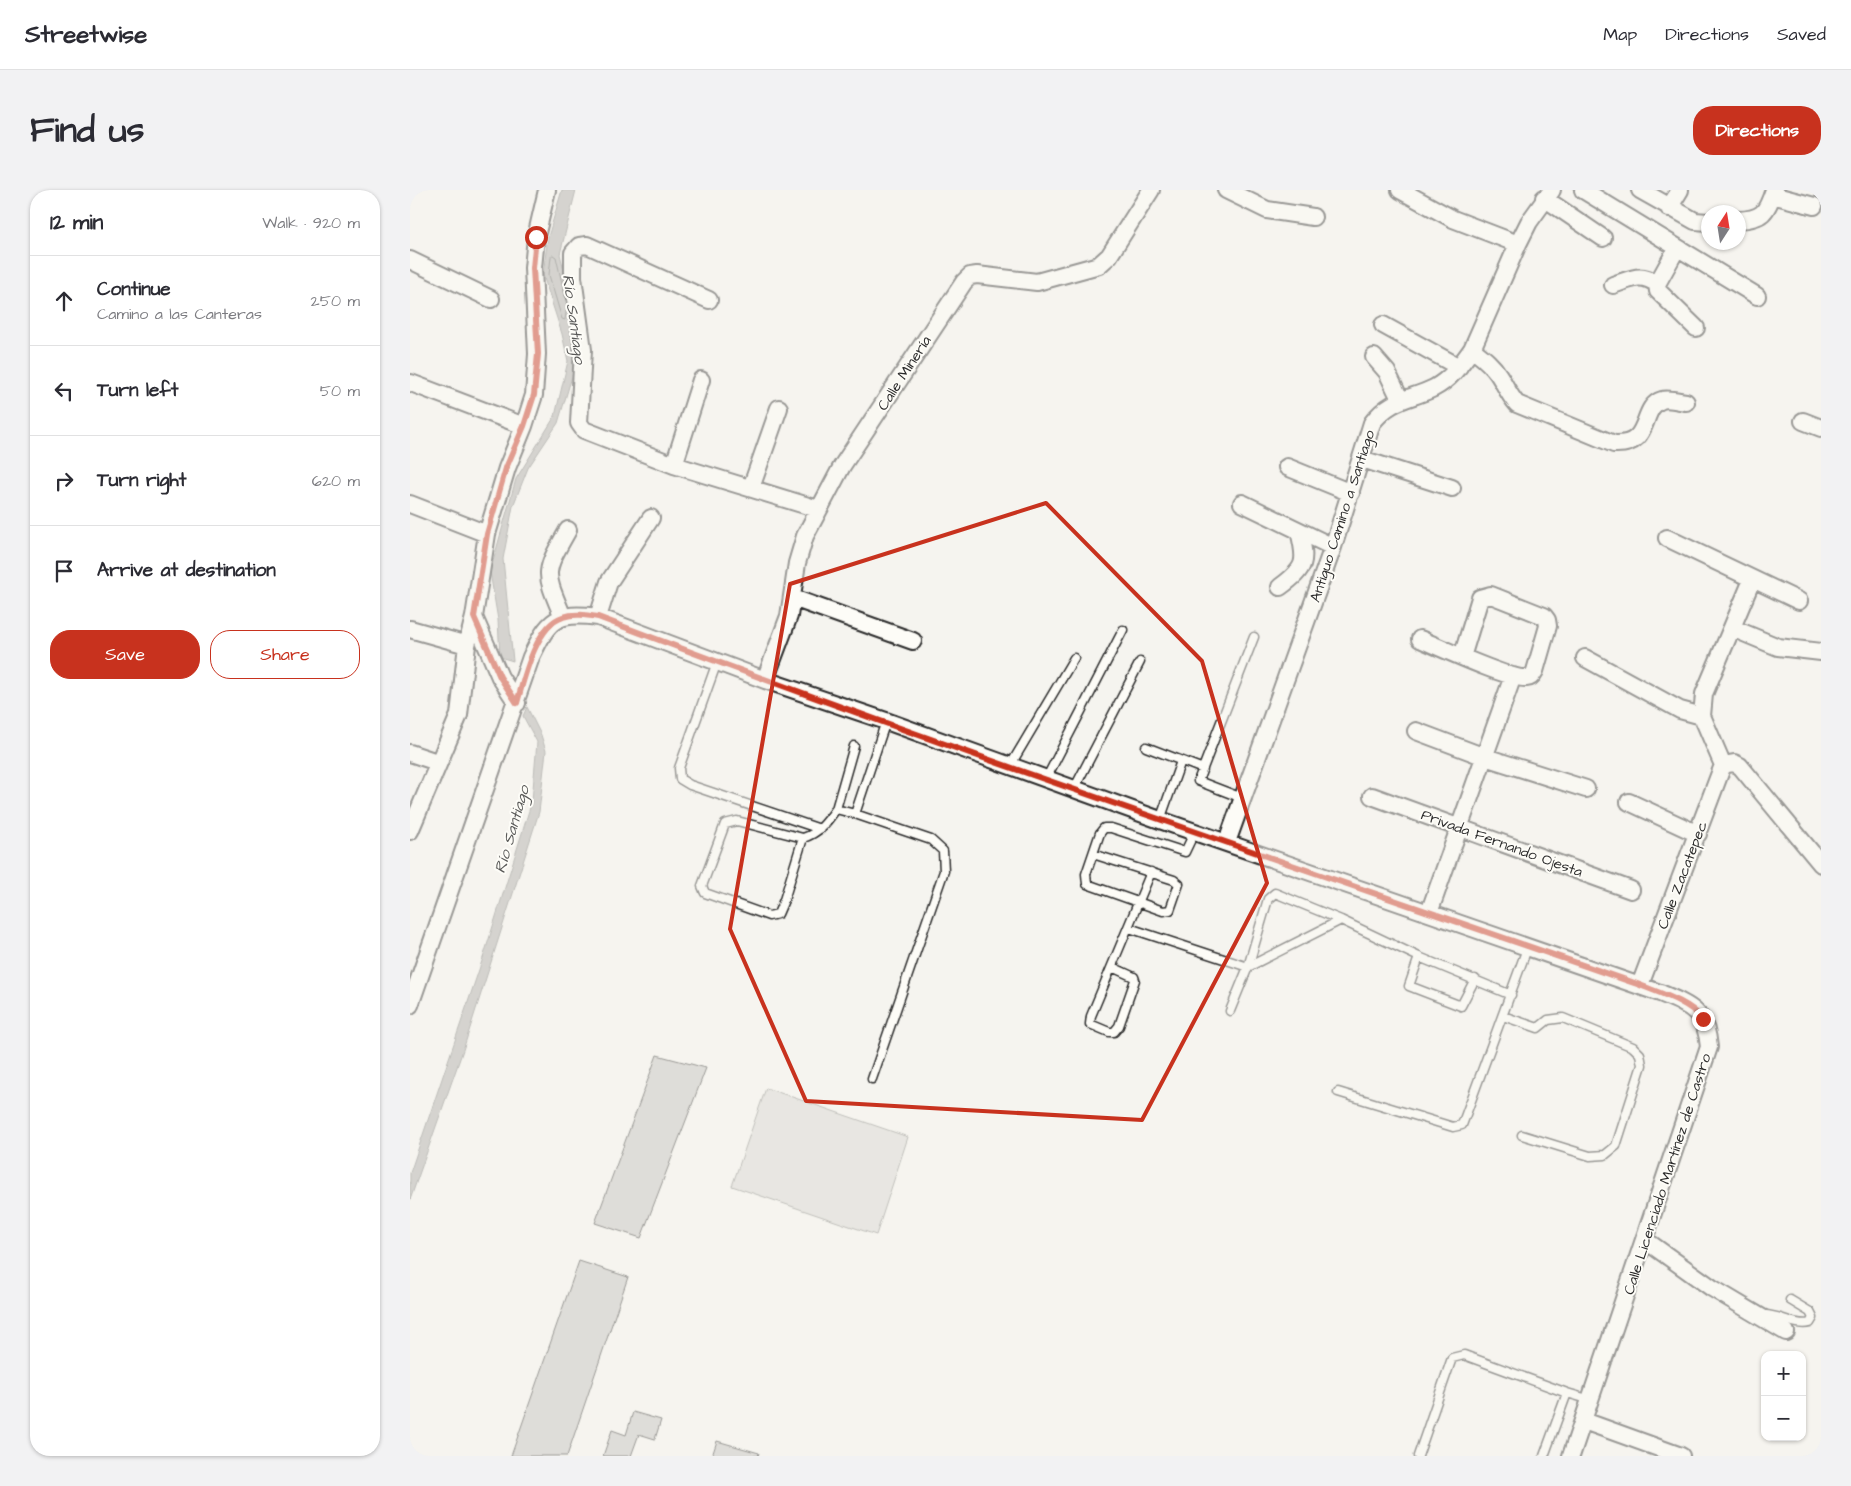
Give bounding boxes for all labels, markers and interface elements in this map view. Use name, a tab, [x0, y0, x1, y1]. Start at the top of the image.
text: Streetwise	[25, 18, 147, 52]
text: Map	[1603, 22, 1637, 47]
text: Directions	[1665, 22, 1749, 47]
text: Saved	[1777, 22, 1826, 47]
text: Find us	[30, 106, 144, 155]
button: Directions	[1693, 106, 1821, 155]
north arrow	[1701, 205, 1746, 250]
text: 12 min	[50, 208, 103, 237]
text: Walk · 920 m	[262, 212, 360, 234]
route start	[525, 226, 548, 249]
water label: Río Santiago	[556, 273, 591, 366]
text: Continue	[97, 276, 171, 303]
icon: ahead	[50, 287, 78, 315]
text: 250 m	[311, 290, 360, 312]
text: Camino a las Canteras	[97, 303, 262, 325]
street label: Calle Minería	[872, 331, 937, 415]
icon: left	[50, 377, 78, 405]
text: Turn left	[97, 377, 178, 404]
text: 50 m	[320, 380, 360, 402]
street label: Antiguo Camino a Santiago	[1305, 427, 1381, 605]
icon: right	[50, 467, 78, 495]
text: Turn right	[97, 467, 186, 494]
text: 620 m	[312, 470, 360, 492]
icon: arrive	[50, 557, 78, 585]
text: Arrive at destination	[97, 557, 276, 584]
button: Save	[50, 630, 200, 679]
button: Share	[210, 630, 360, 679]
water label: Río Santiago	[489, 782, 536, 876]
street label: Privada Fernando Ojesta	[1418, 804, 1586, 883]
street label: Calle Zacatepec	[1652, 818, 1713, 932]
route end	[1692, 1008, 1715, 1031]
street label: Calle Licenciado Martínez de Castro	[1618, 1050, 1717, 1297]
map controls	[1761, 1351, 1806, 1441]
button: +	[1761, 1351, 1806, 1396]
button: −	[1761, 1396, 1806, 1441]

